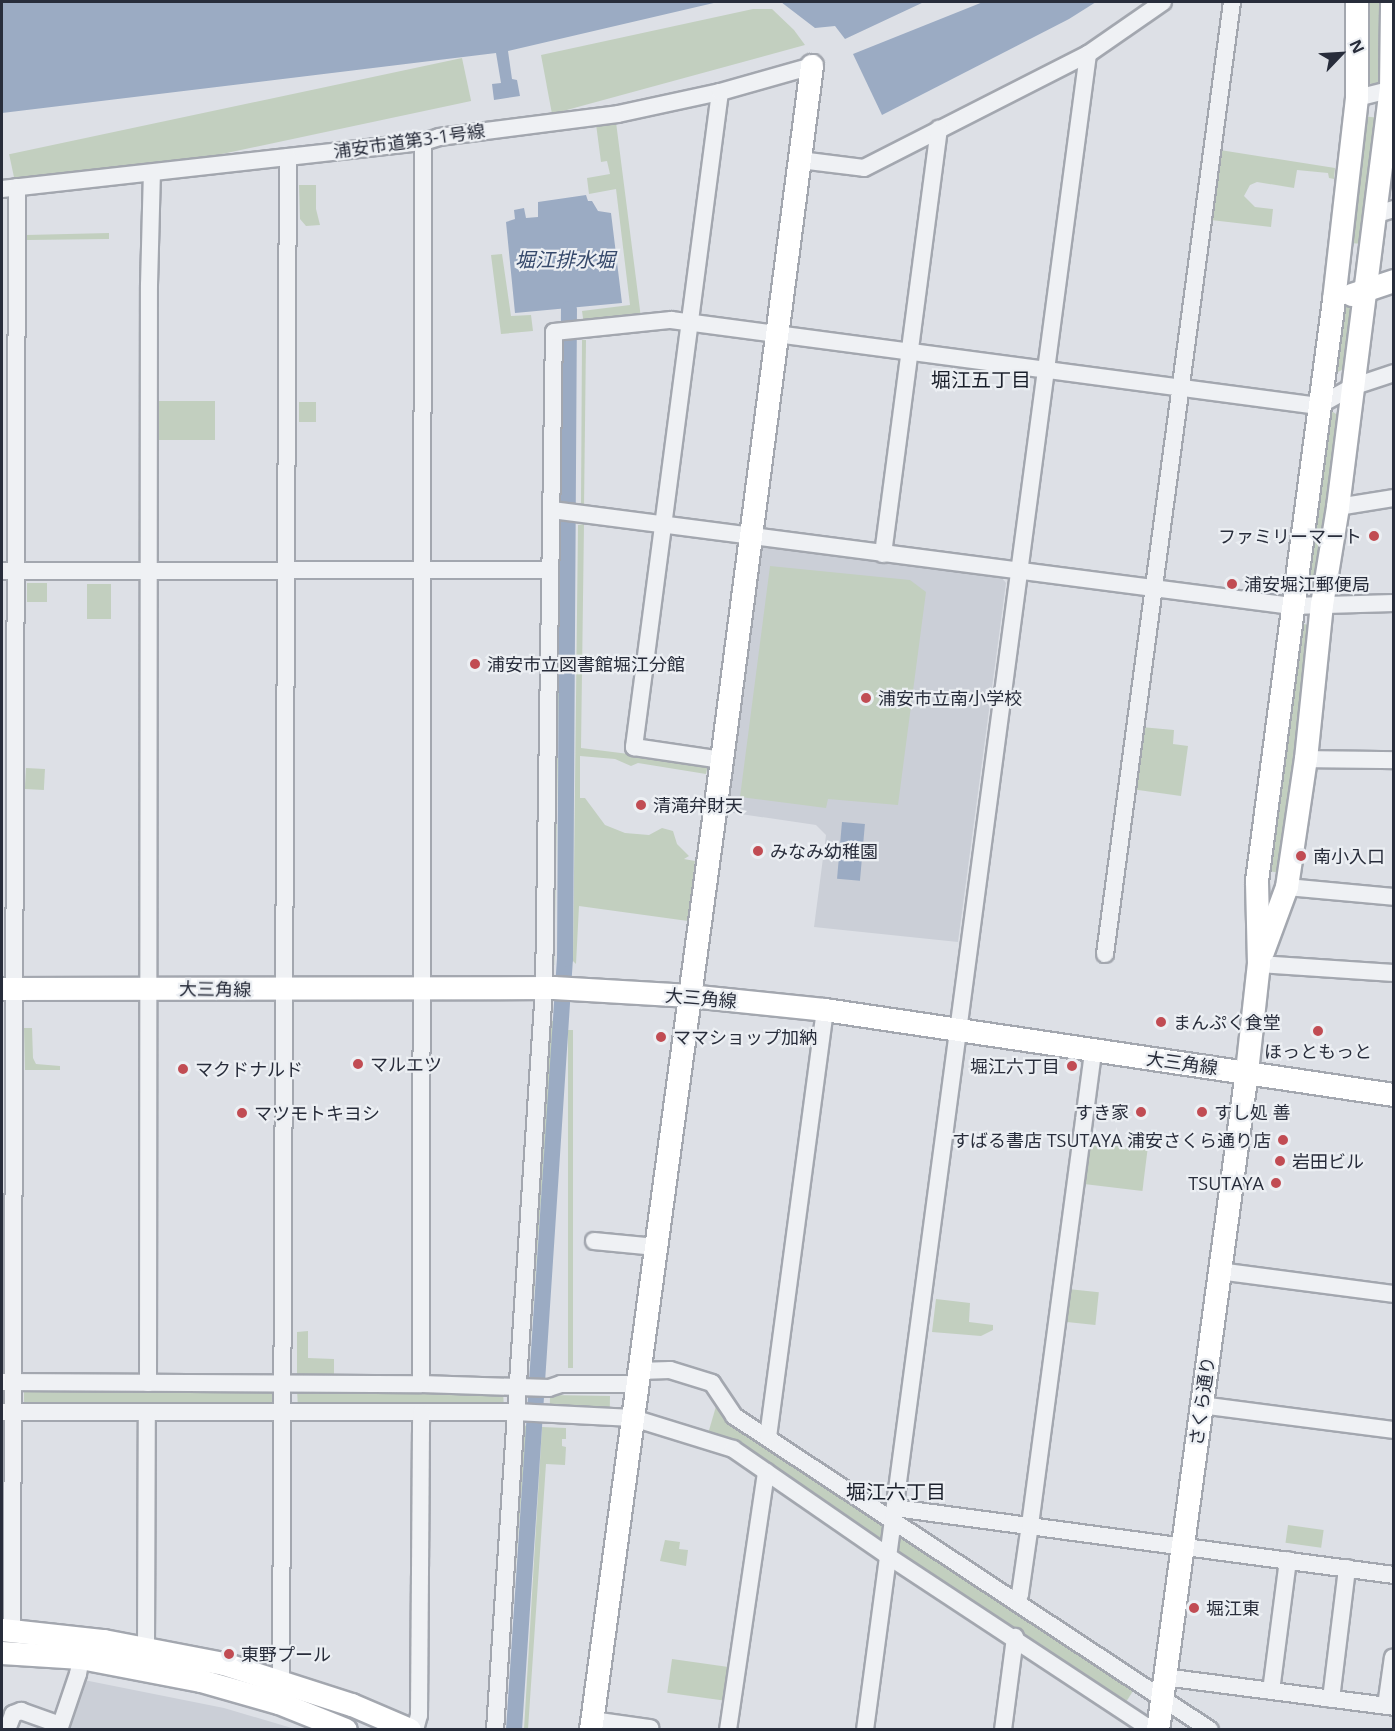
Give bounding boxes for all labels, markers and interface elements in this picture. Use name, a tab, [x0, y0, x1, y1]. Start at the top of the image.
north arrow	[1311, 24, 1371, 84]
text: N	[1345, 36, 1370, 57]
street label: 浦安市道第3-1号線	[332, 120, 486, 162]
water label: 堀江排水堀	[515, 247, 615, 271]
district label: 堀江五丁目	[931, 367, 1031, 391]
place label: ファミリーマート	[1218, 525, 1362, 547]
marker: ファミリーマート	[1367, 529, 1381, 543]
place label: 浦安堀江郵便局	[1244, 573, 1370, 595]
marker: 浦安堀江郵便局	[1225, 577, 1239, 591]
place label: 浦安市立図書館堀江分館	[487, 653, 685, 675]
marker: 浦安市立図書館堀江分館	[468, 657, 482, 671]
place label: 浦安市立南小学校	[878, 687, 1022, 709]
marker: 浦安市立南小学校	[859, 691, 873, 705]
place label: 清滝弁財天	[653, 794, 743, 816]
marker: 清滝弁財天	[634, 798, 648, 812]
place label: みなみ幼稚園	[770, 840, 878, 862]
marker: みなみ幼稚園	[751, 844, 765, 858]
place label: 南小入口	[1313, 845, 1385, 867]
marker: 南小入口	[1294, 849, 1308, 863]
street label: 大三角線	[179, 978, 251, 1000]
street label: 大三角線	[664, 984, 738, 1012]
place label: まんぷく食堂	[1173, 1011, 1281, 1033]
marker: まんぷく食堂	[1154, 1015, 1168, 1029]
marker: ほっともっと	[1311, 1024, 1325, 1038]
place label: ママショップ加納	[673, 1026, 817, 1048]
marker: ママショップ加納	[654, 1030, 668, 1044]
place label: ほっともっと	[1264, 1040, 1372, 1062]
street label: 大三角線	[1145, 1047, 1219, 1079]
place label: マルエツ	[370, 1053, 442, 1075]
place label: 堀江六丁目	[970, 1055, 1060, 1077]
marker: マルエツ	[351, 1057, 365, 1071]
place label: マクドナルド	[195, 1058, 303, 1080]
marker: 堀江六丁目	[1065, 1059, 1079, 1073]
marker: マクドナルド	[176, 1062, 190, 1076]
place label: すき家	[1075, 1101, 1129, 1123]
place label: すし処 善	[1214, 1101, 1291, 1123]
place label: マツモトキヨシ	[254, 1102, 380, 1124]
marker: すき家	[1134, 1105, 1148, 1119]
marker: すし処 善	[1195, 1105, 1209, 1119]
marker: マツモトキヨシ	[235, 1106, 249, 1120]
place label: すばる書店 TSUTAYA 浦安さくら通り店	[952, 1129, 1271, 1151]
marker: すばる書店 TSUTAYA 浦安さくら通り店	[1276, 1133, 1290, 1147]
place label: 岩田ビル	[1292, 1150, 1364, 1172]
marker: 岩田ビル	[1273, 1154, 1287, 1168]
place label: TSUTAYA	[1188, 1172, 1264, 1194]
marker: TSUTAYA	[1269, 1176, 1283, 1190]
street label: さくら通り	[1185, 1355, 1219, 1447]
district label: 堀江六丁目	[846, 1479, 946, 1503]
place label: 堀江東	[1206, 1597, 1260, 1619]
marker: 堀江東	[1187, 1601, 1201, 1615]
place label: 東野プール	[241, 1643, 331, 1665]
marker: 東野プール	[222, 1647, 236, 1661]

